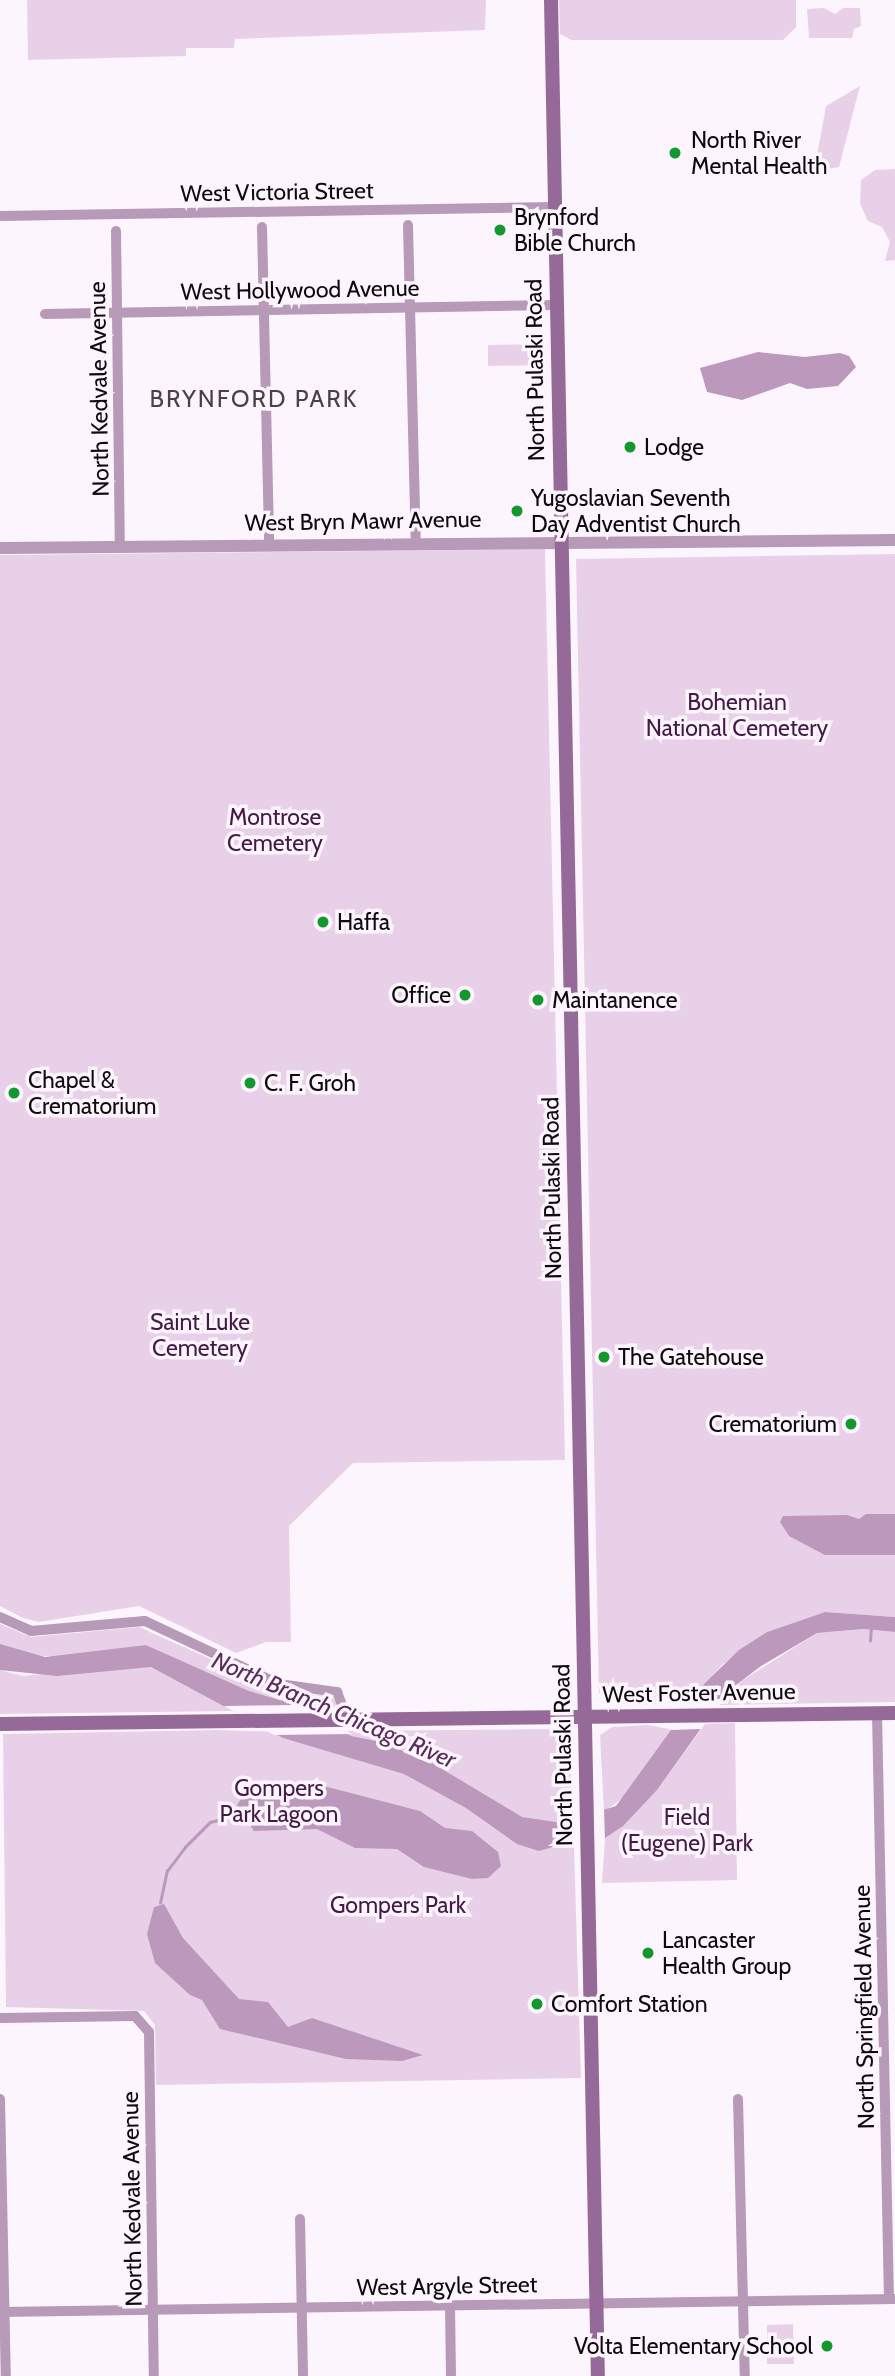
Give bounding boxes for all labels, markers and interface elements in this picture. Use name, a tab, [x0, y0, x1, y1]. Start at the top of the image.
place label: North River Mental Health	[691, 126, 828, 180]
marker: North River Mental Health	[665, 143, 685, 163]
street label: West Victoria Street	[180, 177, 374, 207]
place label: Brynford Bible Church	[514, 203, 636, 257]
marker: Brynford Bible Church	[492, 222, 508, 238]
street label: West Hollywood Avenue	[180, 274, 420, 306]
street label: North Pulaski Road	[520, 279, 550, 461]
street label: North Kedvale Avenue	[83, 281, 115, 497]
district label: BRYNFORD PARK	[151, 385, 357, 413]
place label: Lodge	[644, 433, 704, 461]
marker: Lodge	[622, 439, 638, 455]
place label: Yugoslavian Seventh Day Adventist Church	[531, 484, 741, 538]
marker: Yugoslavian Seventh Day Adventist Church	[509, 503, 525, 519]
street label: West Bryn Mawr Avenue	[244, 505, 482, 537]
park label: Bohemian National Cemetery	[646, 688, 828, 742]
park label: Montrose Cemetery	[227, 803, 323, 857]
place label: Haffa	[337, 908, 390, 936]
marker: Haffa	[315, 914, 331, 930]
place label: Office	[391, 981, 451, 1009]
place label: Maintanence	[552, 986, 677, 1014]
marker: Office	[457, 987, 473, 1003]
marker: Maintanence	[530, 992, 546, 1008]
place label: Chapel & Crematorium	[28, 1066, 156, 1120]
place label: C. F. Groh	[264, 1069, 356, 1097]
marker: C. F. Groh	[242, 1075, 258, 1091]
marker: Chapel & Crematorium	[6, 1085, 22, 1101]
street label: North Pulaski Road	[537, 1097, 567, 1279]
park label: Saint Luke Cemetery	[150, 1308, 250, 1362]
place label: The Gatehouse	[618, 1343, 764, 1371]
marker: The Gatehouse	[596, 1349, 612, 1365]
place label: Crematorium	[709, 1410, 837, 1438]
marker: Crematorium	[843, 1416, 859, 1432]
water label: North Branch Chicago River	[208, 1646, 460, 1774]
street label: North Pulaski Road	[548, 1664, 578, 1846]
street label: West Foster Avenue	[602, 1678, 796, 1708]
park label: Gompers Park Lagoon	[220, 1774, 338, 1828]
park label: Field (Eugene) Park	[621, 1803, 753, 1857]
street label: North Springfield Avenue	[848, 1885, 880, 2129]
park label: Gompers Park	[330, 1891, 466, 1919]
place label: Lancaster Health Group	[662, 1926, 791, 1980]
marker: Lancaster Health Group	[640, 1945, 656, 1961]
place label: Comfort Station	[551, 1990, 708, 2018]
marker: Comfort Station	[529, 1996, 545, 2012]
street label: North Kedvale Avenue	[116, 2091, 148, 2307]
street label: West Argyle Street	[356, 2271, 538, 2301]
place label: Volta Elementary School	[574, 2332, 813, 2360]
marker: Volta Elementary School	[819, 2338, 835, 2354]

